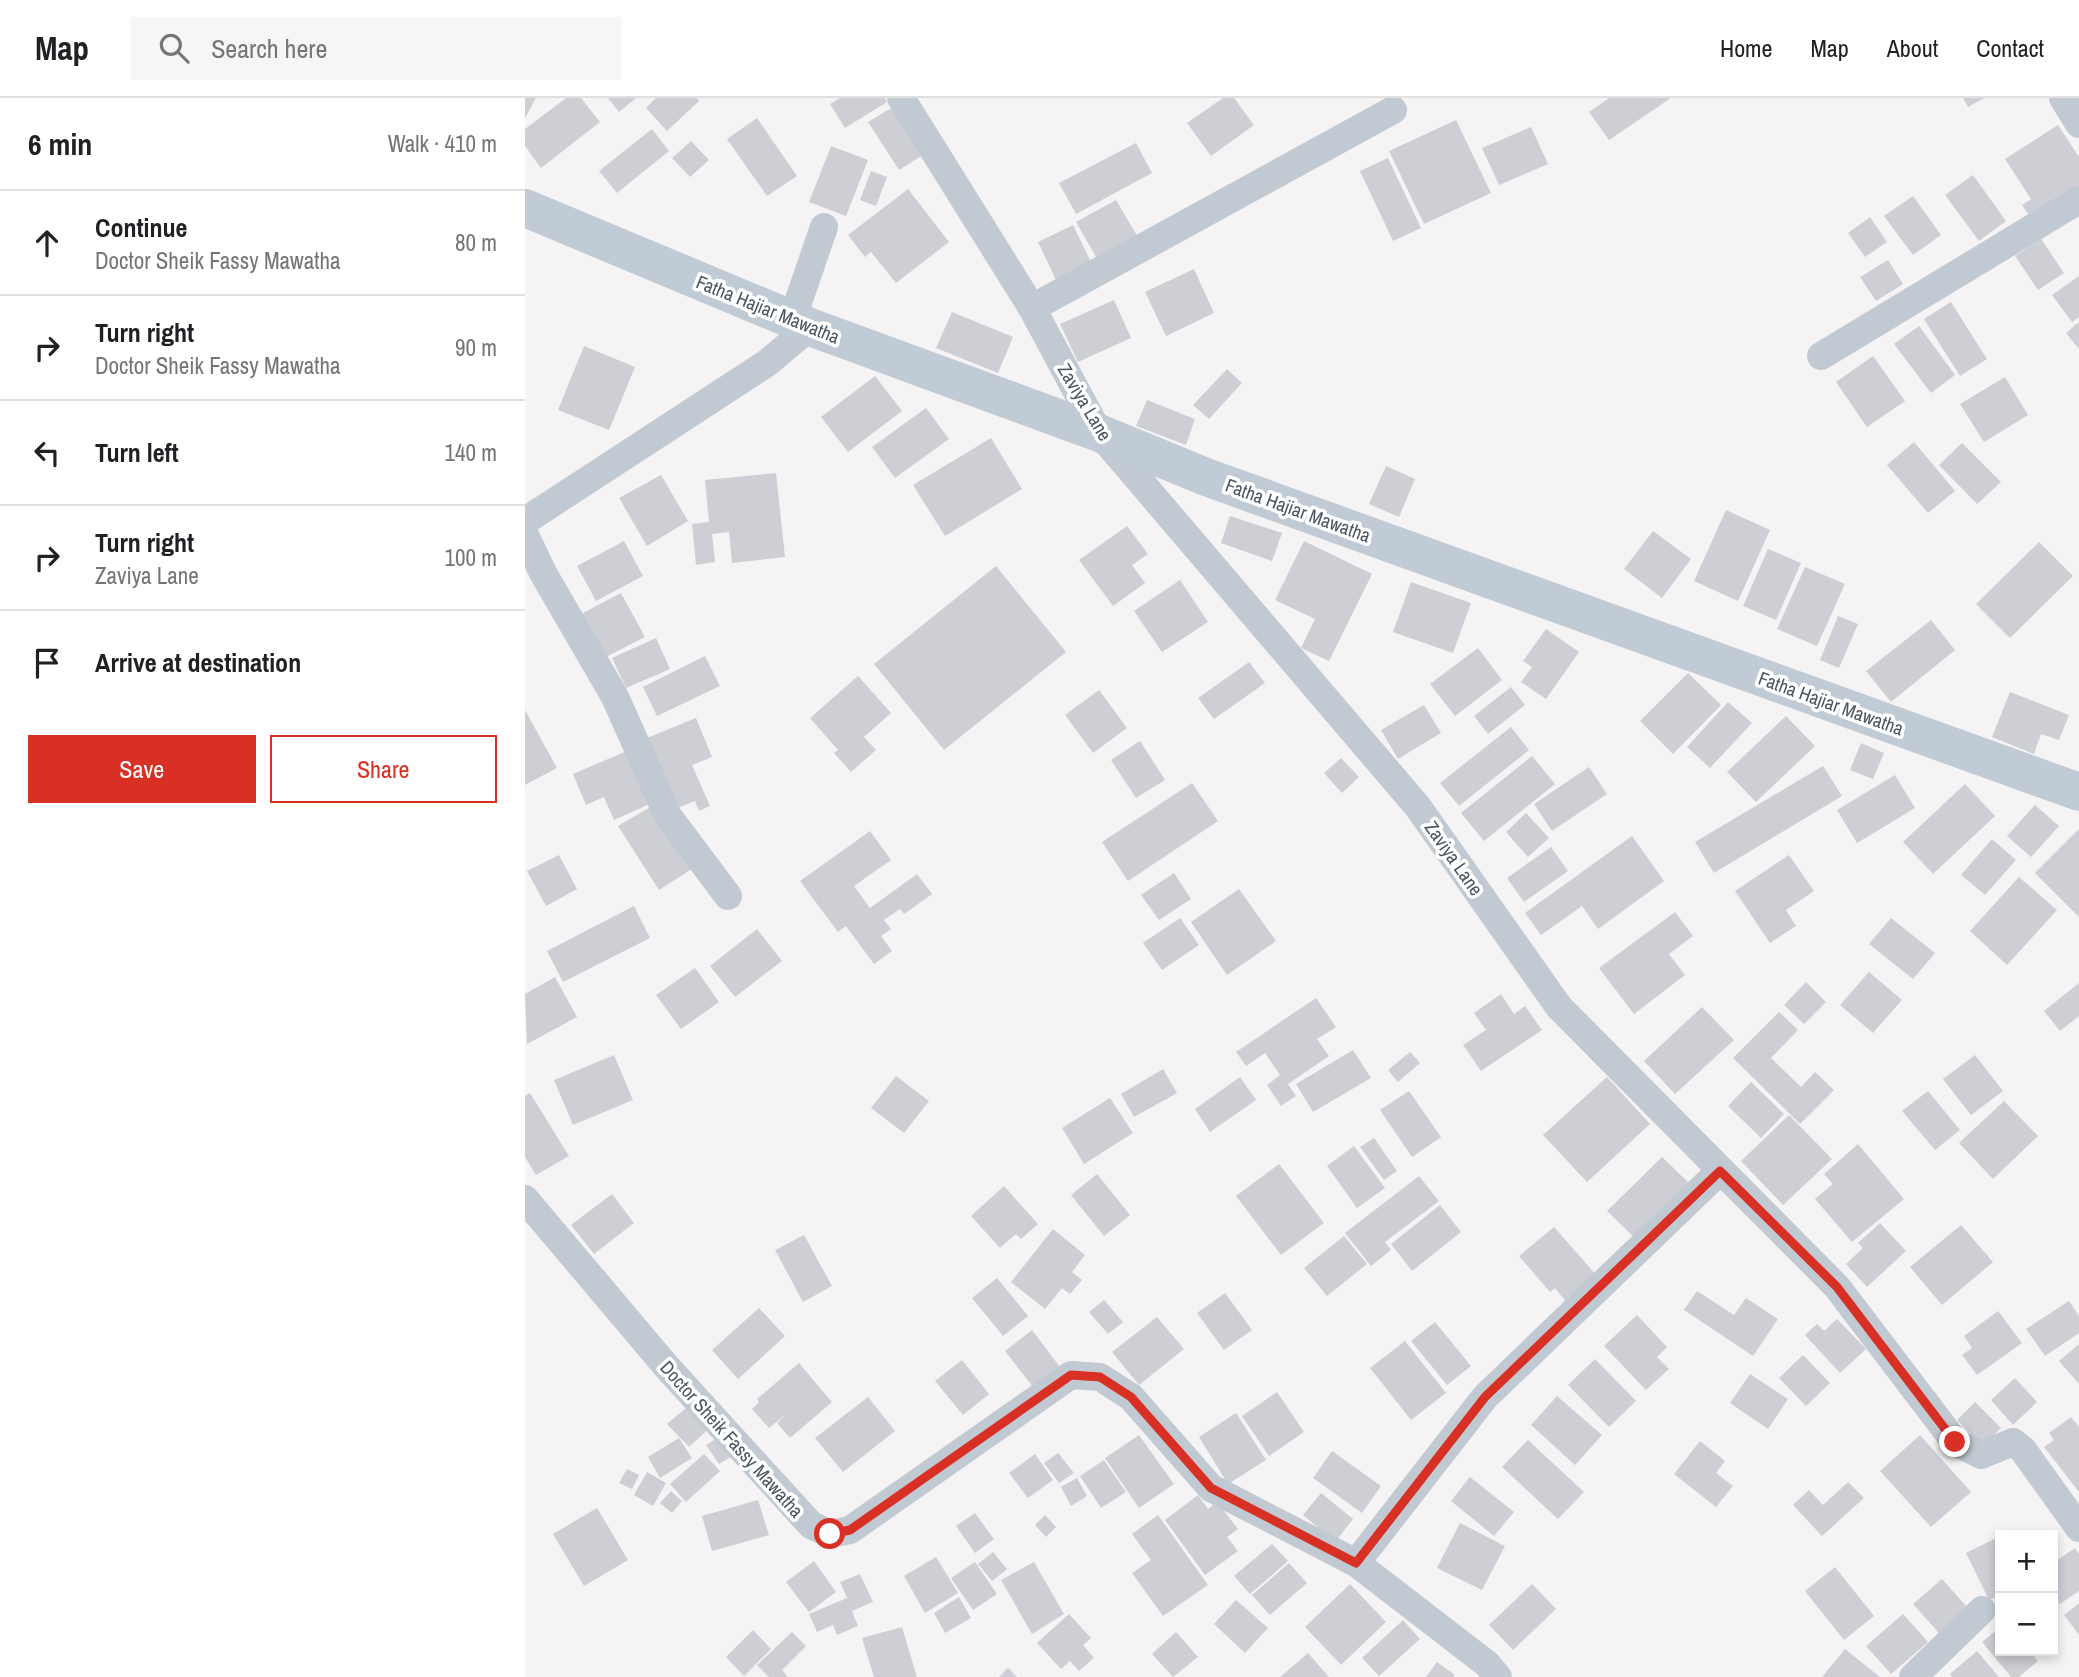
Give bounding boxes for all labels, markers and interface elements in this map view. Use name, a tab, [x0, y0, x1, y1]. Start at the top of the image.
search box	[131, 17, 621, 80]
text: Map	[35, 26, 89, 70]
icon: search	[155, 29, 193, 67]
text: Search here	[211, 31, 327, 66]
text: Home	[1720, 32, 1772, 64]
text: Map	[1810, 32, 1849, 64]
text: About	[1887, 32, 1938, 64]
text: Contact	[1976, 32, 2044, 64]
text: 6 min	[28, 124, 92, 164]
text: Walk · 410 m	[388, 128, 497, 159]
text: Continue	[95, 210, 187, 245]
icon: ahead	[28, 224, 66, 262]
text: 80 m	[455, 227, 497, 258]
text: Doctor Sheik Fassy Mawatha	[95, 245, 340, 276]
street label: Fatha Hajiar Mawatha	[692, 268, 844, 350]
text: Turn right	[95, 315, 194, 350]
icon: right	[28, 329, 66, 367]
text: 90 m	[455, 332, 497, 363]
text: Doctor Sheik Fassy Mawatha	[95, 350, 340, 381]
street label: Zaviya Lane	[1052, 359, 1118, 445]
icon: left	[28, 434, 66, 472]
text: Turn left	[95, 435, 179, 470]
text: 140 m	[445, 437, 497, 468]
street label: Fatha Hajiar Mawatha	[1222, 472, 1374, 548]
text: Turn right	[95, 525, 194, 560]
icon: right	[28, 539, 66, 577]
text: 100 m	[445, 542, 497, 573]
text: Zaviya Lane	[95, 560, 199, 591]
icon: arrive	[28, 644, 66, 682]
text: Arrive at destination	[95, 645, 301, 680]
street label: Fatha Hajiar Mawatha	[1755, 665, 1907, 741]
button: Save	[28, 735, 256, 803]
button: Share	[270, 735, 497, 803]
street label: Zaviya Lane	[1419, 815, 1489, 901]
street label: Doctor Sheik Fassy Mawatha	[655, 1355, 810, 1523]
route end	[1939, 1426, 1970, 1457]
route start	[814, 1518, 845, 1549]
map controls	[1995, 1530, 2058, 1656]
button: +	[1995, 1530, 2058, 1593]
button: −	[1995, 1593, 2058, 1656]

